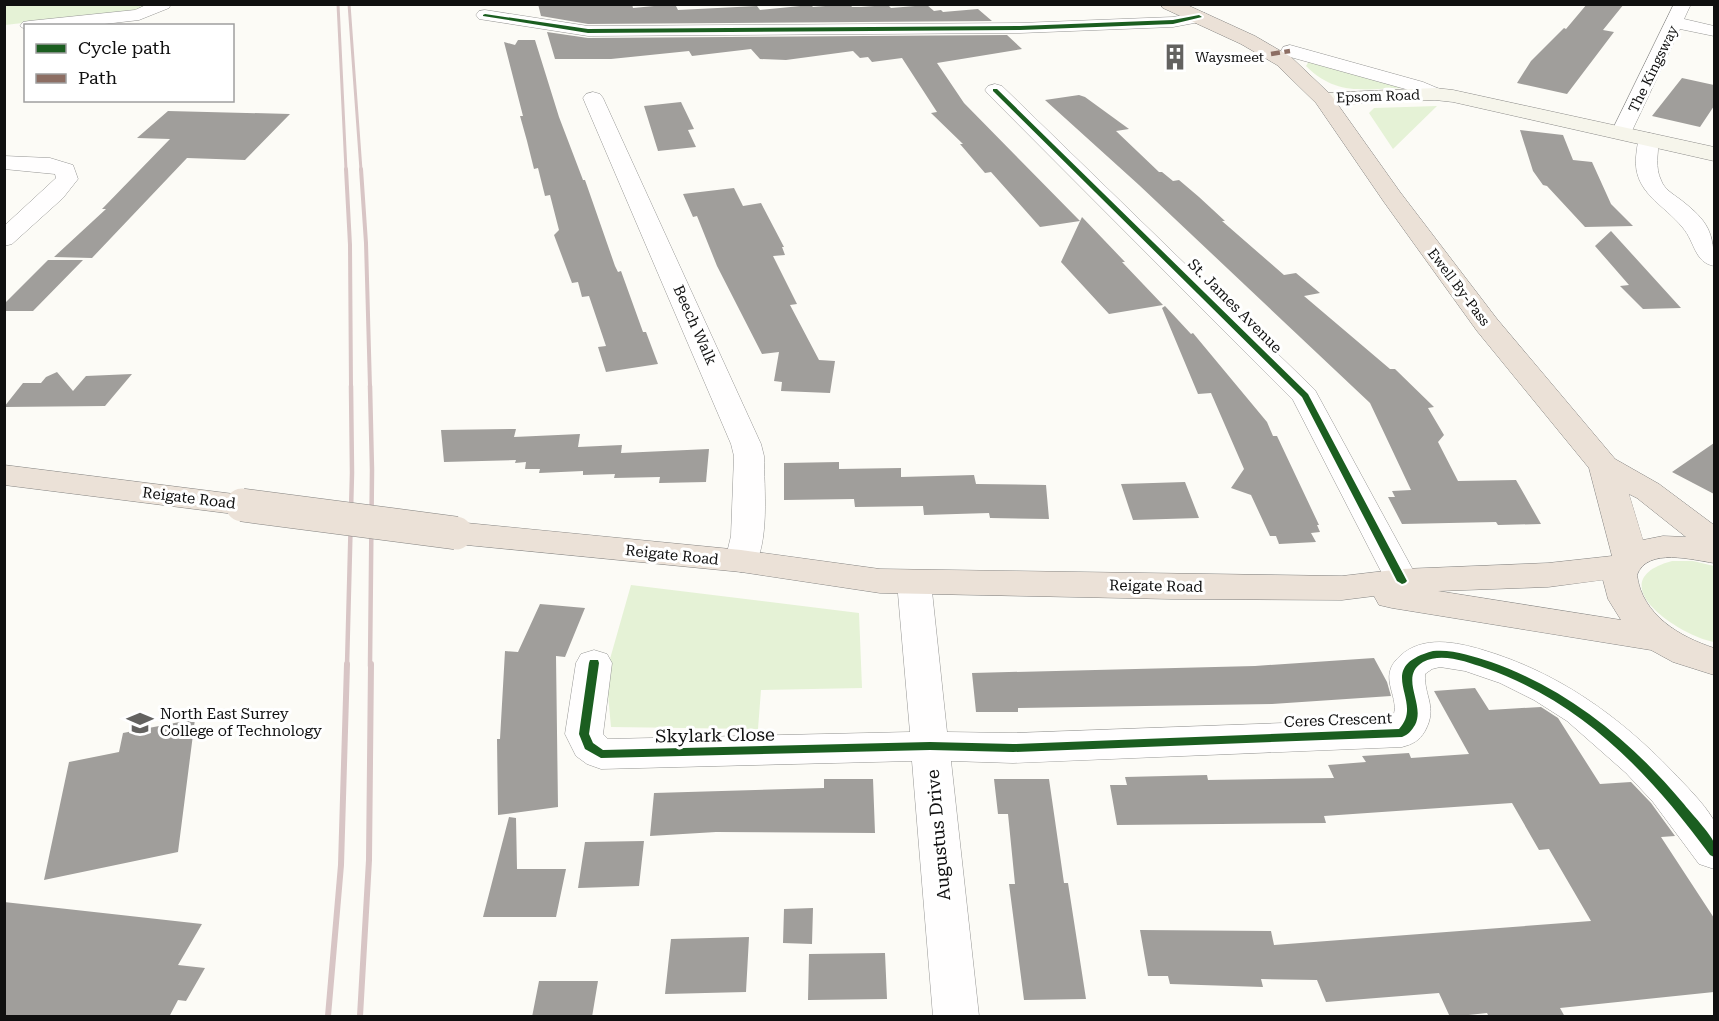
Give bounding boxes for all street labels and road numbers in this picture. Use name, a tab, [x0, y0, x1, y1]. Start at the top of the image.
street label: The Kingsway	[1625, 22, 1681, 115]
street label: Epsom Road	[1336, 87, 1420, 105]
street label: Ewell By-Pass	[1425, 245, 1494, 329]
street label: St. James Avenue	[1184, 255, 1286, 357]
street label: Beech Walk	[669, 282, 721, 368]
street label: Reigate Road	[141, 483, 237, 513]
street label: Reigate Road	[624, 541, 720, 569]
street label: Reigate Road	[1109, 576, 1203, 596]
street label: Ceres Crescent	[1284, 709, 1393, 731]
street label: Skylark Close	[655, 723, 775, 747]
street label: Augustus Drive	[922, 768, 954, 902]

